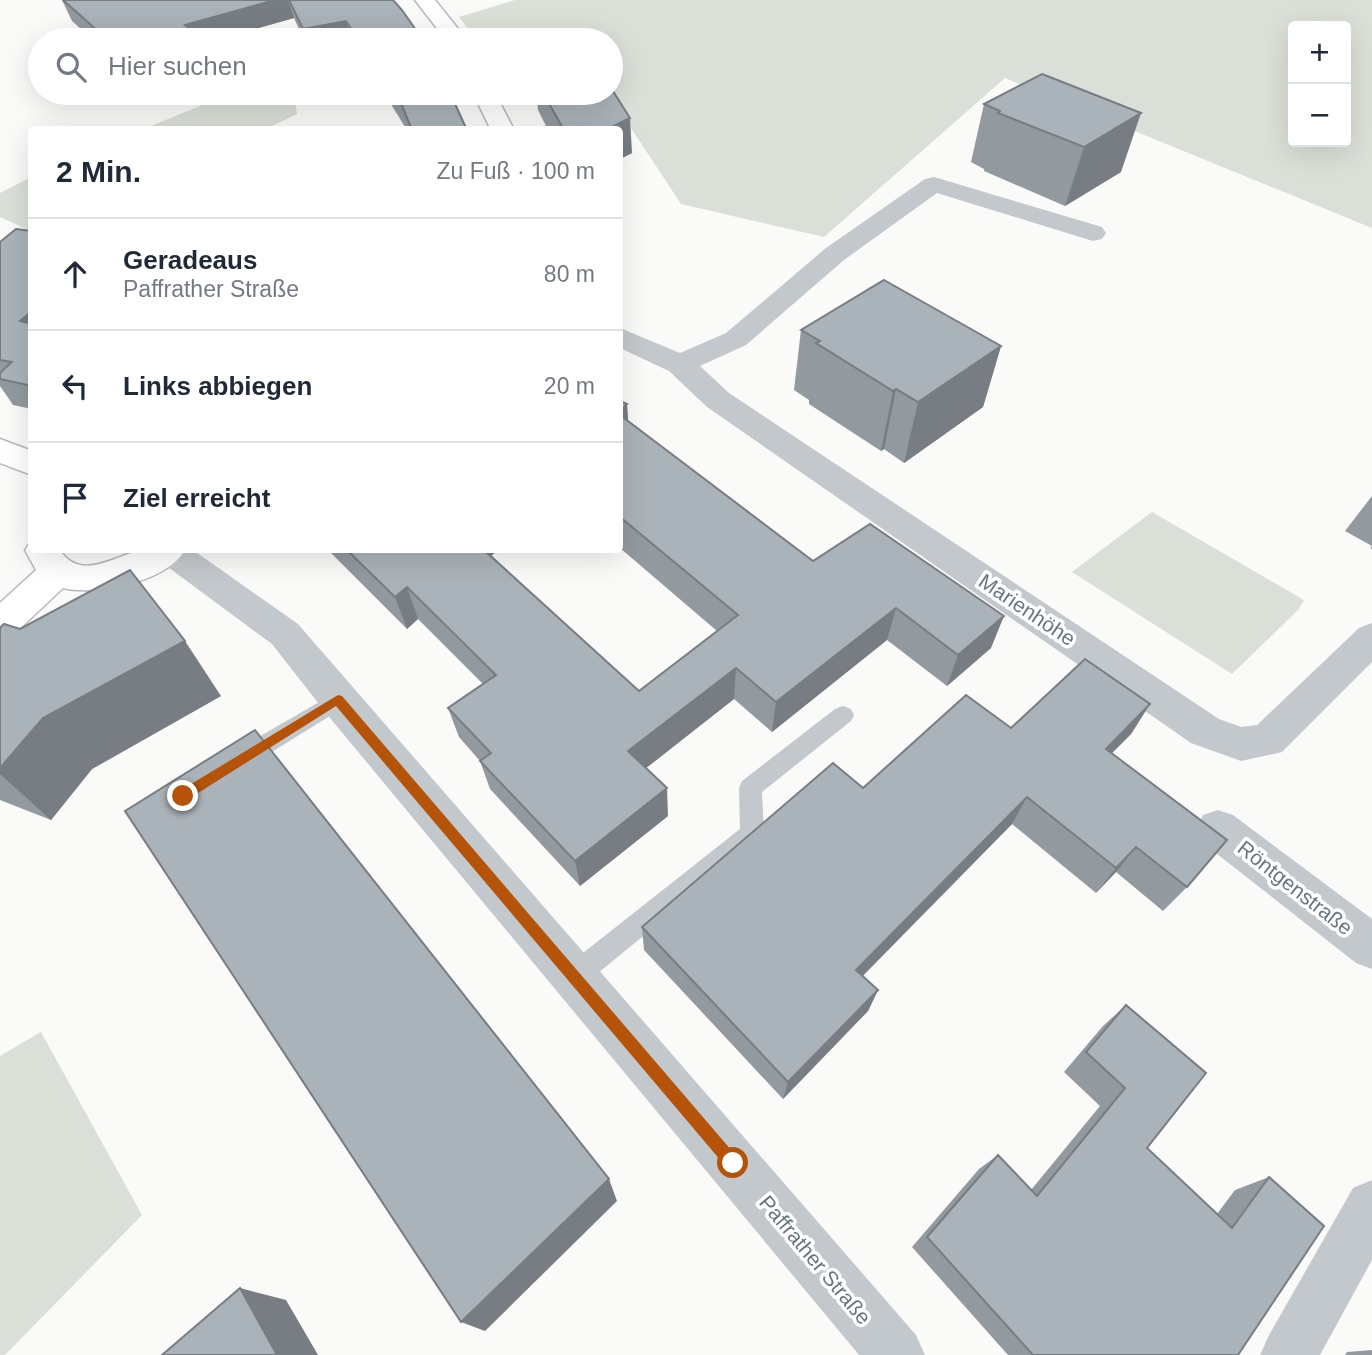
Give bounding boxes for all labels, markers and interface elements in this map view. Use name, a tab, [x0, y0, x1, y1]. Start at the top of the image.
map controls	[1288, 21, 1351, 147]
button: +	[1288, 21, 1351, 84]
search box	[28, 28, 623, 105]
icon: search	[52, 48, 90, 86]
text: Hier suchen	[108, 51, 247, 81]
button: −	[1288, 84, 1351, 147]
text: 2 Min.	[56, 155, 141, 188]
text: Zu Fuß · 100 m	[437, 158, 595, 184]
text: Geradeaus	[123, 245, 257, 275]
icon: ahead	[56, 255, 94, 293]
text: 80 m	[544, 261, 595, 287]
text: Paffrather Straße	[123, 276, 299, 302]
icon: left	[56, 367, 94, 405]
text: Links abbiegen	[123, 371, 312, 401]
text: 20 m	[544, 373, 595, 399]
icon: arrive	[56, 479, 94, 517]
text: Ziel erreicht	[123, 483, 270, 513]
street label: Marienhöhe	[975, 569, 1080, 650]
route end	[167, 780, 198, 811]
street label: Röntgenstraße	[1233, 836, 1357, 939]
route start	[717, 1147, 748, 1178]
street label: Paffrather Straße	[755, 1191, 876, 1329]

